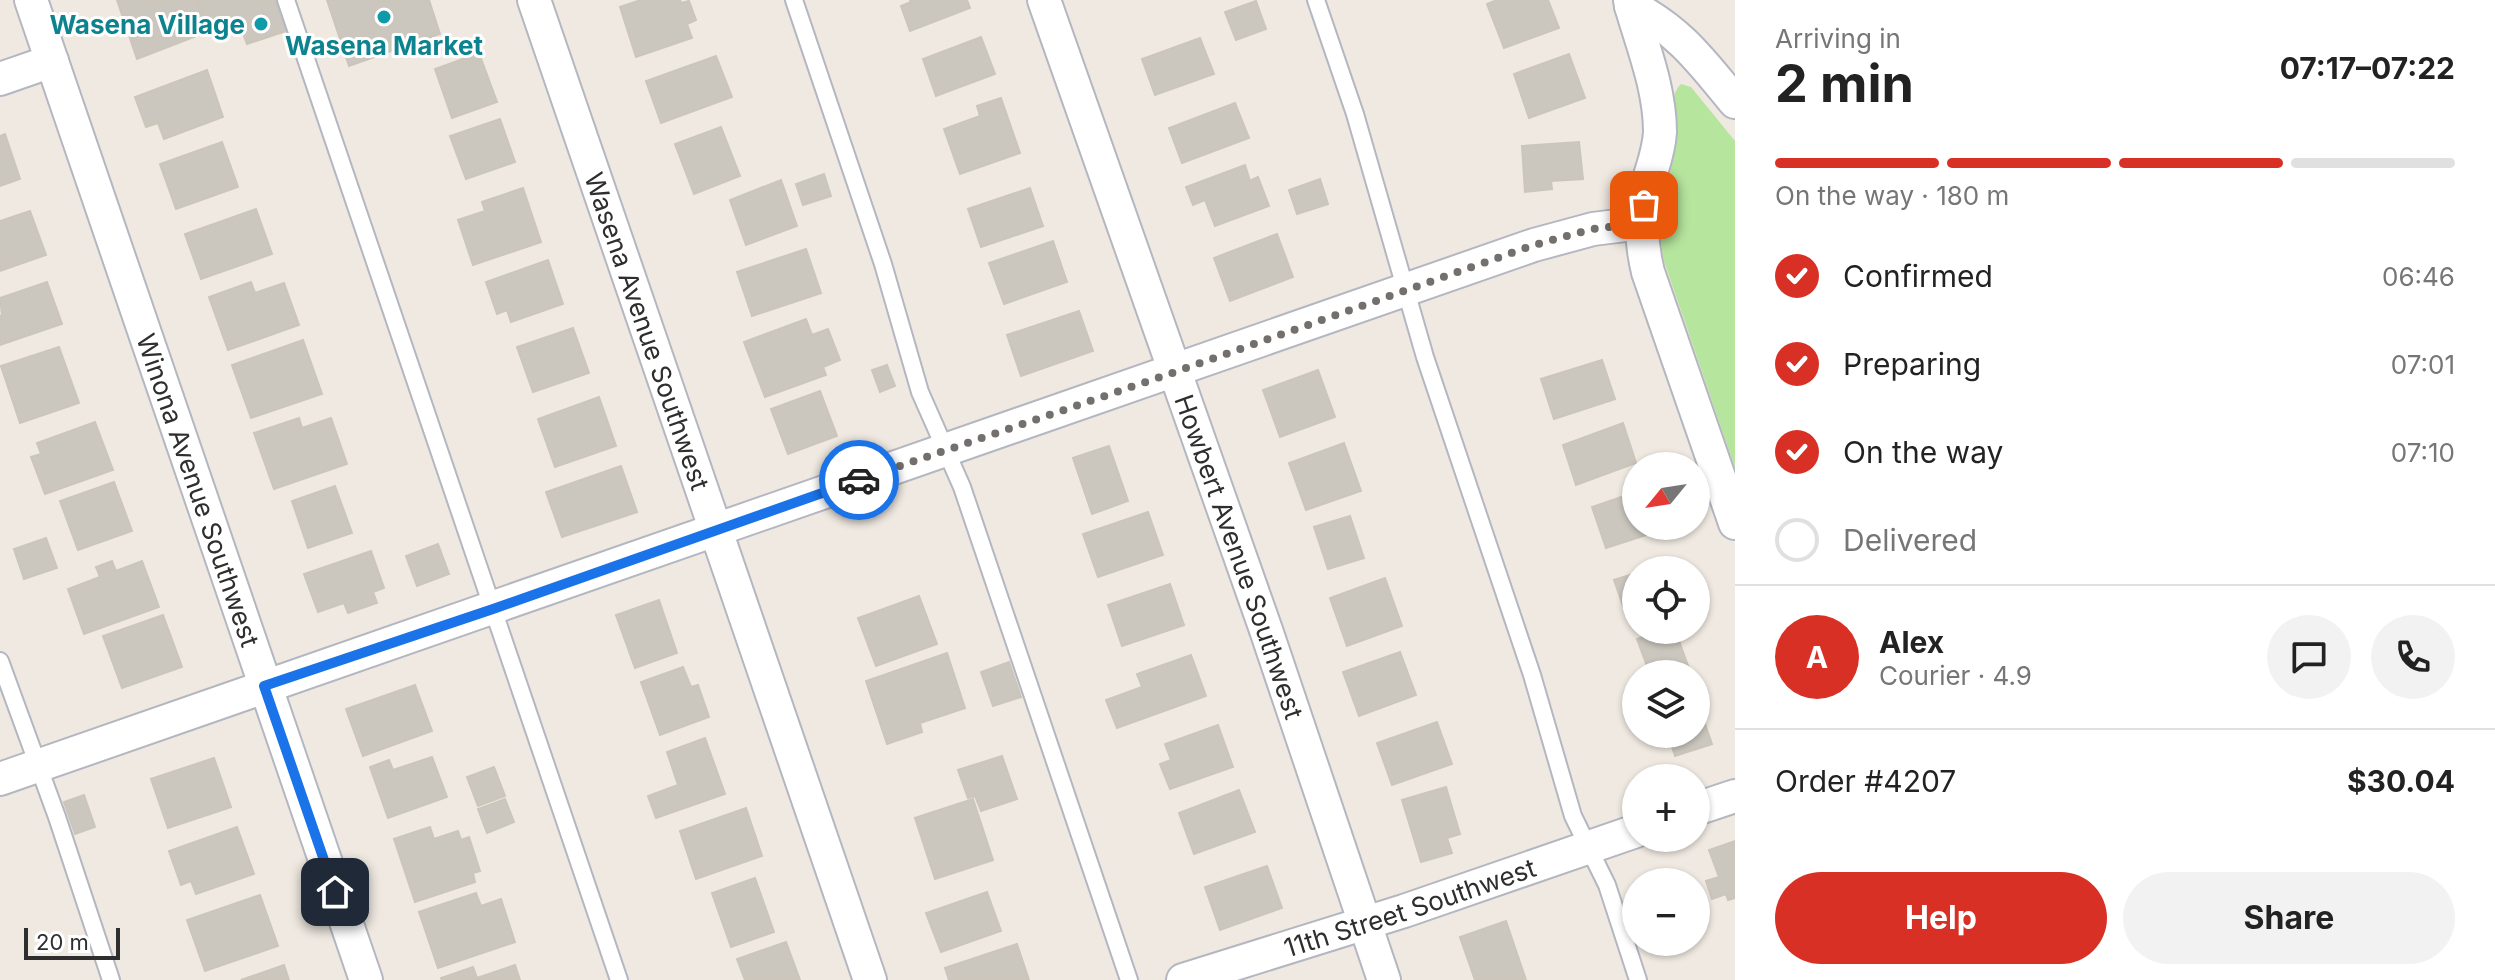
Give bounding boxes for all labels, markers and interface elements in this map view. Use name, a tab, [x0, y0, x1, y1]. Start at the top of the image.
marker: Wasena Market	[375, 8, 393, 26]
place label: Wasena Village	[49, 9, 245, 40]
marker: Wasena Village	[252, 15, 270, 33]
text: Arriving in	[1775, 23, 1901, 54]
place label: Wasena Market	[285, 30, 483, 61]
text: 07:17–07:22	[2280, 50, 2455, 86]
text: 2 min	[1775, 52, 1914, 115]
street label: Wasena Avenue Southwest	[579, 168, 716, 494]
pin	[1610, 171, 1678, 239]
text: On the way · 180 m	[1775, 180, 2009, 211]
icon: bag	[1622, 183, 1666, 227]
icon: check	[1775, 254, 1819, 298]
text: Confirmed	[1843, 258, 1993, 294]
text: 06:46	[2382, 261, 2455, 292]
street label: Winona Avenue Southwest	[131, 330, 266, 651]
icon: check	[1775, 342, 1819, 386]
text: Preparing	[1843, 346, 1981, 382]
text: 07:01	[2391, 349, 2455, 380]
street label: Howbert Avenue Southwest	[1169, 390, 1310, 723]
icon: check	[1775, 430, 1819, 474]
text: On the way	[1843, 434, 2003, 470]
text: 07:10	[2391, 437, 2455, 468]
courier	[819, 440, 899, 520]
north arrow	[1622, 452, 1710, 540]
map controls	[1622, 452, 1710, 956]
icon: car	[837, 458, 881, 502]
text: Delivered	[1843, 522, 1977, 558]
button: locate	[1622, 556, 1710, 644]
button: chat	[2267, 615, 2351, 699]
button: phone	[2371, 615, 2455, 699]
text: Alex	[1879, 624, 1944, 660]
text: A	[1806, 639, 1828, 675]
button: layers	[1622, 660, 1710, 748]
text: Courier · 4.9	[1879, 660, 2032, 691]
text: Order #4207	[1775, 763, 1956, 799]
text: $30.04	[2347, 763, 2455, 799]
button: +	[1622, 764, 1710, 852]
street label: 11th Street Southwest	[1280, 851, 1540, 963]
pin	[301, 858, 369, 926]
button: −	[1622, 868, 1710, 956]
icon: home	[313, 870, 357, 914]
button: Help	[1775, 872, 2107, 964]
button: Share	[2123, 872, 2455, 964]
scale bar	[24, 924, 120, 960]
text: 20 m	[36, 929, 89, 955]

